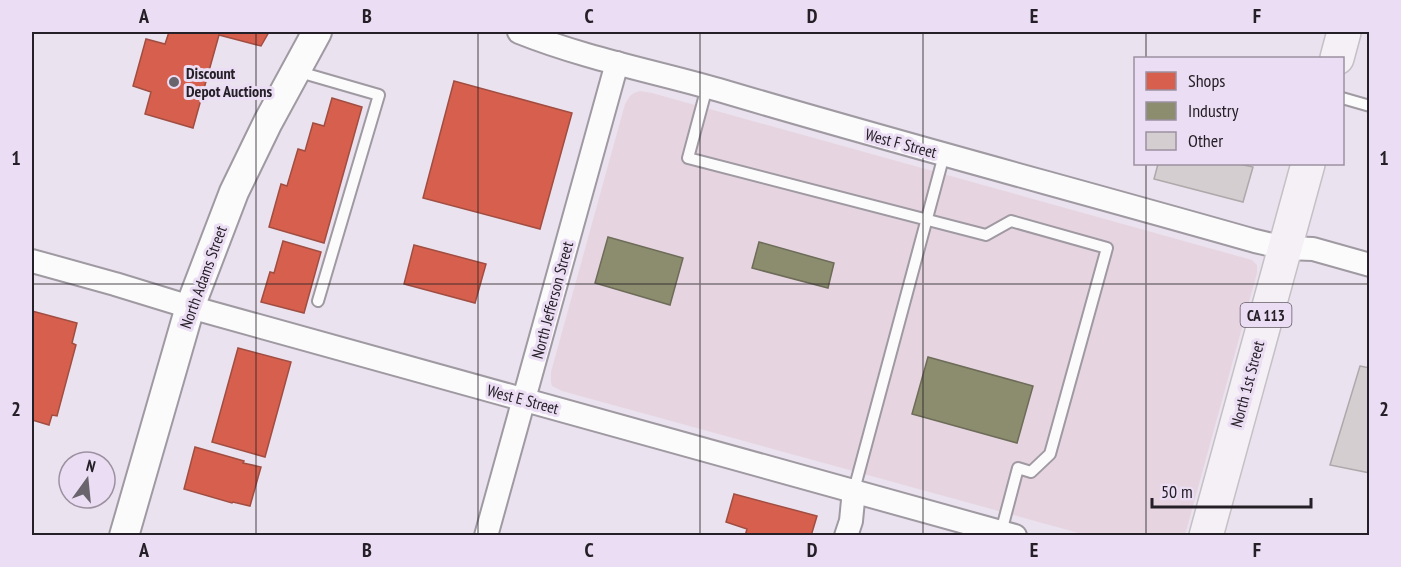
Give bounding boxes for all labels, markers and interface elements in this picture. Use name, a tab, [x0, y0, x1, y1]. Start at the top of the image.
text: A	[138, 3, 150, 29]
text: B	[362, 3, 372, 29]
text: C	[584, 3, 594, 29]
text: D	[807, 3, 818, 29]
text: E	[1030, 3, 1038, 29]
text: F	[1253, 3, 1261, 29]
legend	[1134, 57, 1344, 165]
place label: Discount Depot Auctions	[186, 63, 272, 101]
text: Shops	[1188, 69, 1225, 92]
marker: Discount Depot Auctions	[167, 75, 181, 89]
text: Industry	[1188, 99, 1239, 122]
street label: West F Street	[863, 124, 939, 162]
text: Other	[1188, 129, 1223, 152]
text: 1	[11, 145, 21, 171]
text: 1	[1379, 145, 1389, 171]
street label: North Adams Street	[175, 222, 231, 331]
street label: North Jefferson Street	[527, 239, 577, 361]
road number: CA 113	[1240, 303, 1292, 327]
street label: North 1st Street	[1226, 338, 1268, 429]
street label: West E Street	[485, 380, 562, 418]
text: 2	[11, 396, 21, 422]
text: 2	[1379, 396, 1389, 422]
north arrow	[57, 450, 117, 510]
text: N	[84, 455, 98, 476]
scale bar	[1152, 471, 1311, 509]
text: 50 m	[1161, 480, 1193, 503]
text: A	[138, 537, 150, 563]
text: B	[362, 537, 372, 563]
text: C	[584, 537, 594, 563]
text: D	[807, 537, 818, 563]
text: E	[1030, 537, 1038, 563]
text: F	[1253, 537, 1261, 563]

